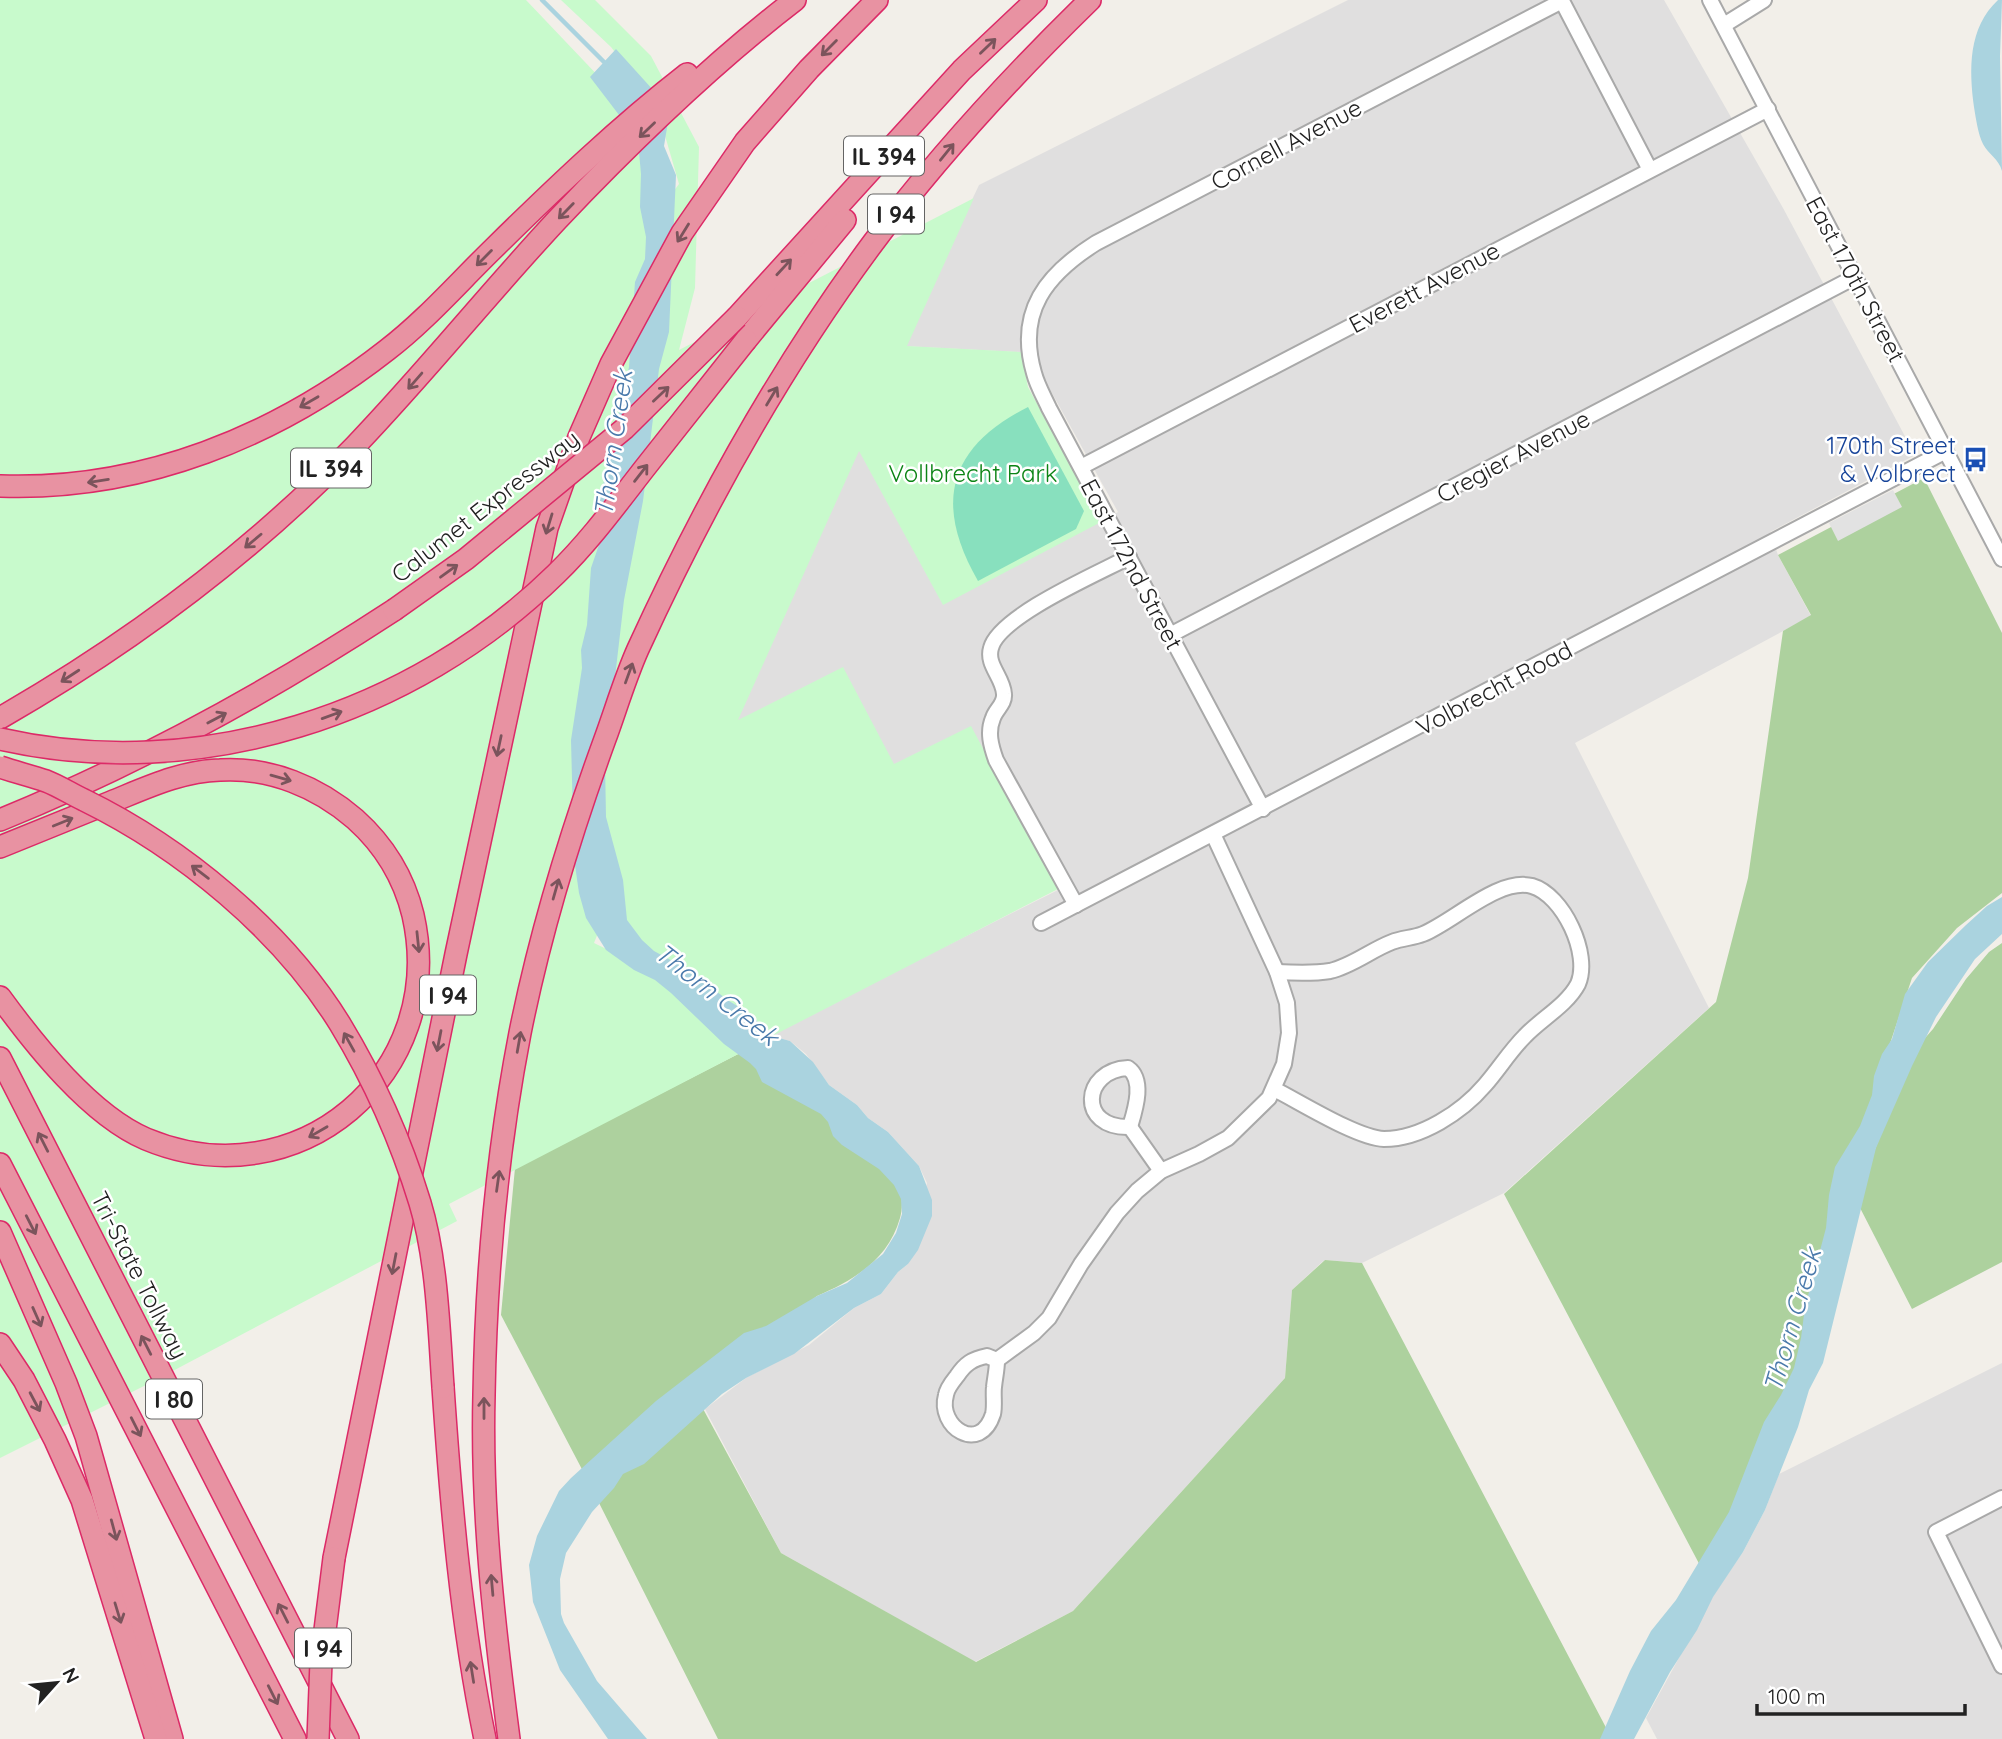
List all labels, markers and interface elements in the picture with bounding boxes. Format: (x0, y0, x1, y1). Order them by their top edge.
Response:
one-way arrow (979, 38, 996, 55)
one-way arrow (821, 40, 838, 57)
street label: Cornell Avenue (1205, 92, 1367, 196)
one-way arrow (639, 121, 656, 138)
road number: IL 394 (844, 136, 924, 176)
one-way arrow (939, 143, 955, 161)
street label: East 170th Street (1800, 191, 1912, 367)
road number: I 94 (868, 195, 924, 234)
one-way arrow (557, 202, 574, 219)
one-way arrow (675, 222, 689, 242)
street label: Everett Avenue (1343, 235, 1505, 339)
one-way arrow (476, 249, 493, 266)
one-way arrow (775, 259, 792, 276)
water label: Thorn Creek (586, 365, 640, 519)
one-way arrow (407, 372, 423, 390)
one-way arrow (652, 385, 669, 402)
one-way arrow (766, 387, 780, 407)
one-way arrow (300, 395, 320, 409)
street label: Cregier Avenue (1431, 403, 1595, 509)
street label: Calumet Expressway (385, 423, 585, 589)
place label: 170th Street & Volbrect (1827, 430, 1956, 488)
bus stop icon: 170th Street & Volbrect (1962, 445, 1990, 473)
road number: IL 394 (291, 448, 371, 488)
park label: Vollbrecht Park (888, 458, 1058, 488)
one-way arrow (634, 464, 649, 482)
street label: East 172nd Street (1074, 473, 1190, 655)
one-way arrow (87, 475, 110, 488)
one-way arrow (541, 513, 554, 535)
one-way arrow (244, 533, 262, 549)
one-way arrow (439, 563, 458, 578)
street label: Volbrecht Road (1411, 634, 1577, 742)
one-way arrow (624, 663, 636, 685)
one-way arrow (61, 670, 81, 684)
one-way arrow (321, 707, 343, 720)
one-way arrow (206, 711, 227, 724)
one-way arrow (492, 734, 506, 757)
one-way arrow (269, 772, 291, 785)
one-way arrow (52, 814, 74, 827)
one-way arrow (191, 865, 209, 880)
one-way arrow (551, 878, 564, 900)
one-way arrow (411, 930, 424, 953)
water label: Thorn Creek (649, 935, 787, 1054)
road number: I 94 (420, 976, 476, 1014)
one-way arrow (431, 1029, 445, 1052)
one-way arrow (513, 1031, 526, 1054)
one-way arrow (342, 1032, 356, 1052)
one-way arrow (309, 1125, 329, 1139)
one-way arrow (35, 1132, 49, 1153)
one-way arrow (491, 1170, 504, 1192)
street label: Tri-State Tollway (85, 1186, 195, 1364)
one-way arrow (25, 1214, 39, 1235)
water label: Thorn Creek (1756, 1242, 1829, 1396)
one-way arrow (387, 1252, 400, 1275)
one-way arrow (31, 1305, 44, 1327)
one-way arrow (139, 1335, 153, 1356)
road number: I 80 (146, 1380, 202, 1418)
one-way arrow (29, 1391, 42, 1412)
one-way arrow (477, 1396, 491, 1419)
one-way arrow (129, 1416, 143, 1437)
one-way arrow (108, 1519, 121, 1541)
one-way arrow (485, 1574, 498, 1597)
one-way arrow (112, 1602, 125, 1624)
one-way arrow (276, 1603, 290, 1624)
road number: I 94 (295, 1628, 351, 1667)
north arrow (21, 1648, 91, 1718)
one-way arrow (465, 1661, 478, 1684)
text: N (57, 1664, 85, 1687)
scale bar (1757, 1672, 1965, 1716)
text: 100 m (1768, 1683, 1826, 1709)
one-way arrow (266, 1684, 280, 1705)

